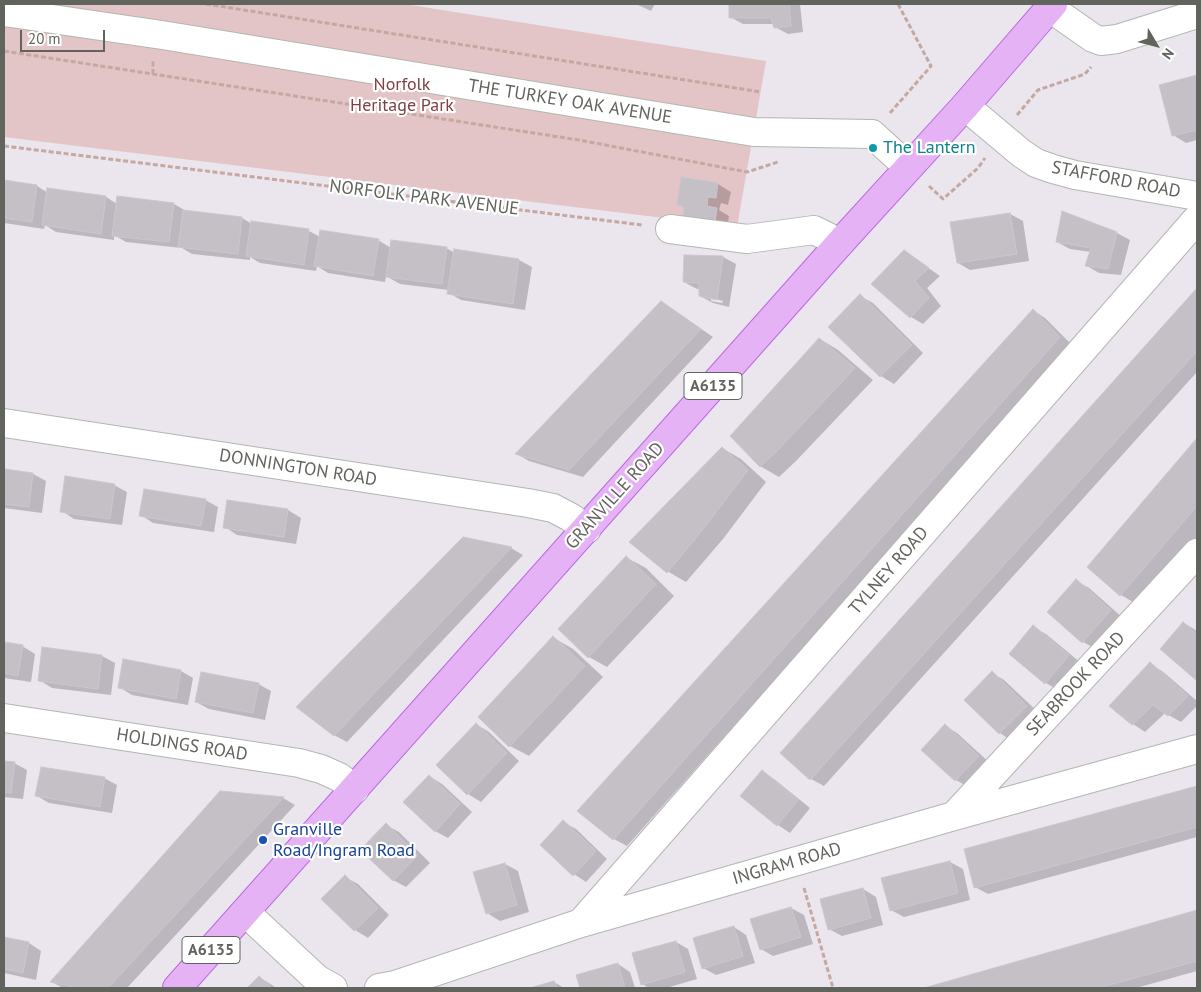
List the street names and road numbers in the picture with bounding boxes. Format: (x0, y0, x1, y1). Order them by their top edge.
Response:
street label: THE TURKEY OAK AVENUE (467, 75, 673, 129)
street label: STAFFORD ROAD (1050, 157, 1182, 203)
street label: NORFOLK PARK AVENUE (328, 176, 520, 220)
road number: A6135 (684, 372, 742, 400)
street label: GRANVILLE ROAD (561, 438, 669, 554)
street label: DONNINGTON ROAD (218, 445, 378, 491)
street label: TYLNEY ROAD (845, 522, 933, 620)
street label: SEABROOK ROAD (1022, 627, 1130, 741)
street label: HOLDINGS ROAD (115, 724, 249, 766)
street label: INGRAM ROAD (730, 838, 844, 890)
road number: A6135 (182, 936, 240, 964)

